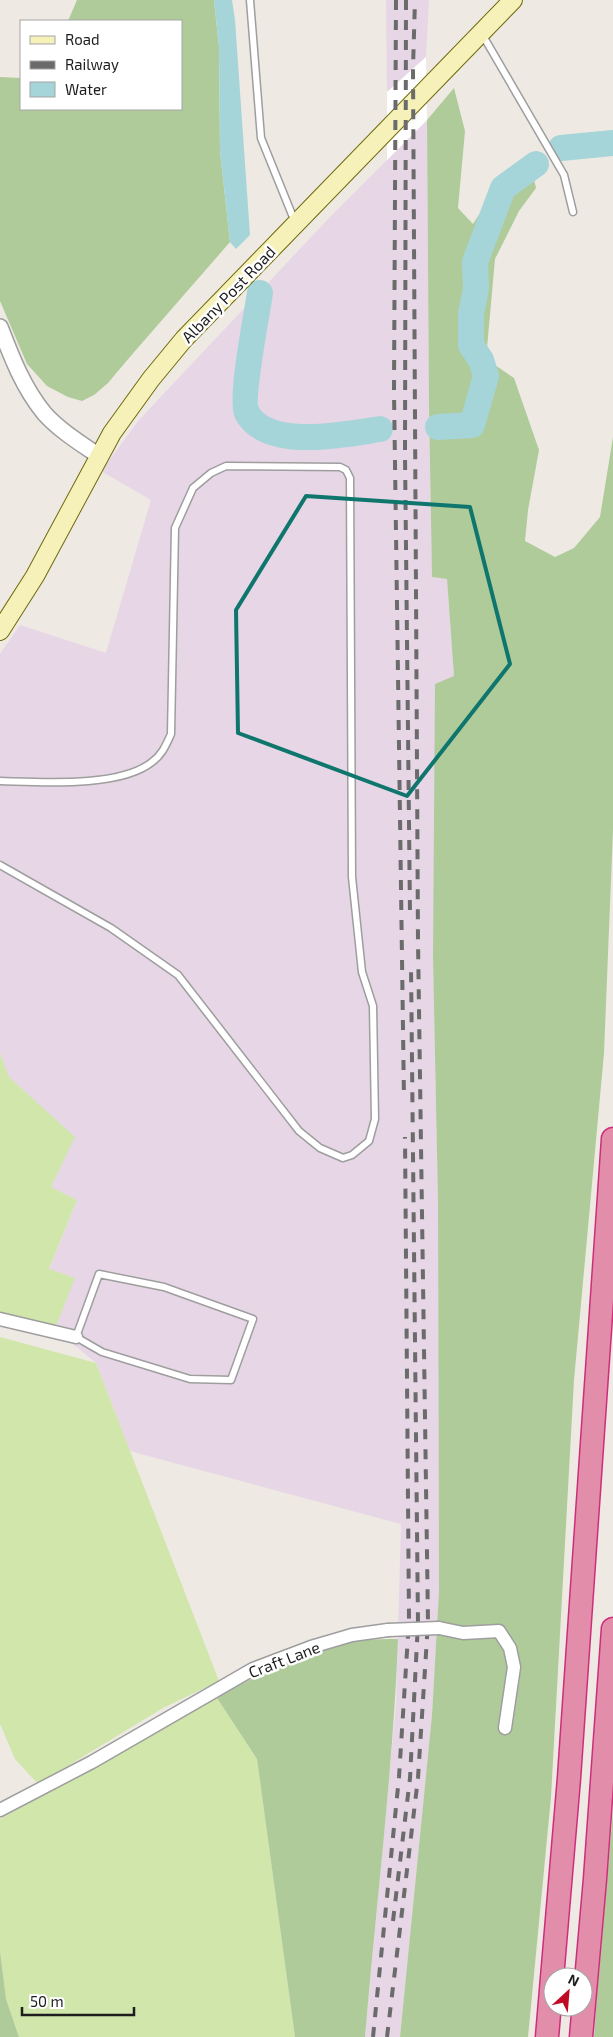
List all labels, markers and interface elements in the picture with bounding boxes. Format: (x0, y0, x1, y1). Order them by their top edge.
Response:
legend (20, 20, 182, 110)
text: Road (65, 30, 100, 48)
text: Railway (65, 55, 119, 73)
text: Water (65, 80, 107, 98)
street label: Albany Post Road (177, 242, 279, 346)
street label: Craft Lane (246, 1637, 322, 1681)
north arrow (543, 1967, 593, 2017)
text: N (566, 1970, 582, 1990)
scale bar (22, 1984, 135, 2016)
text: 50 m (30, 1992, 64, 2010)

